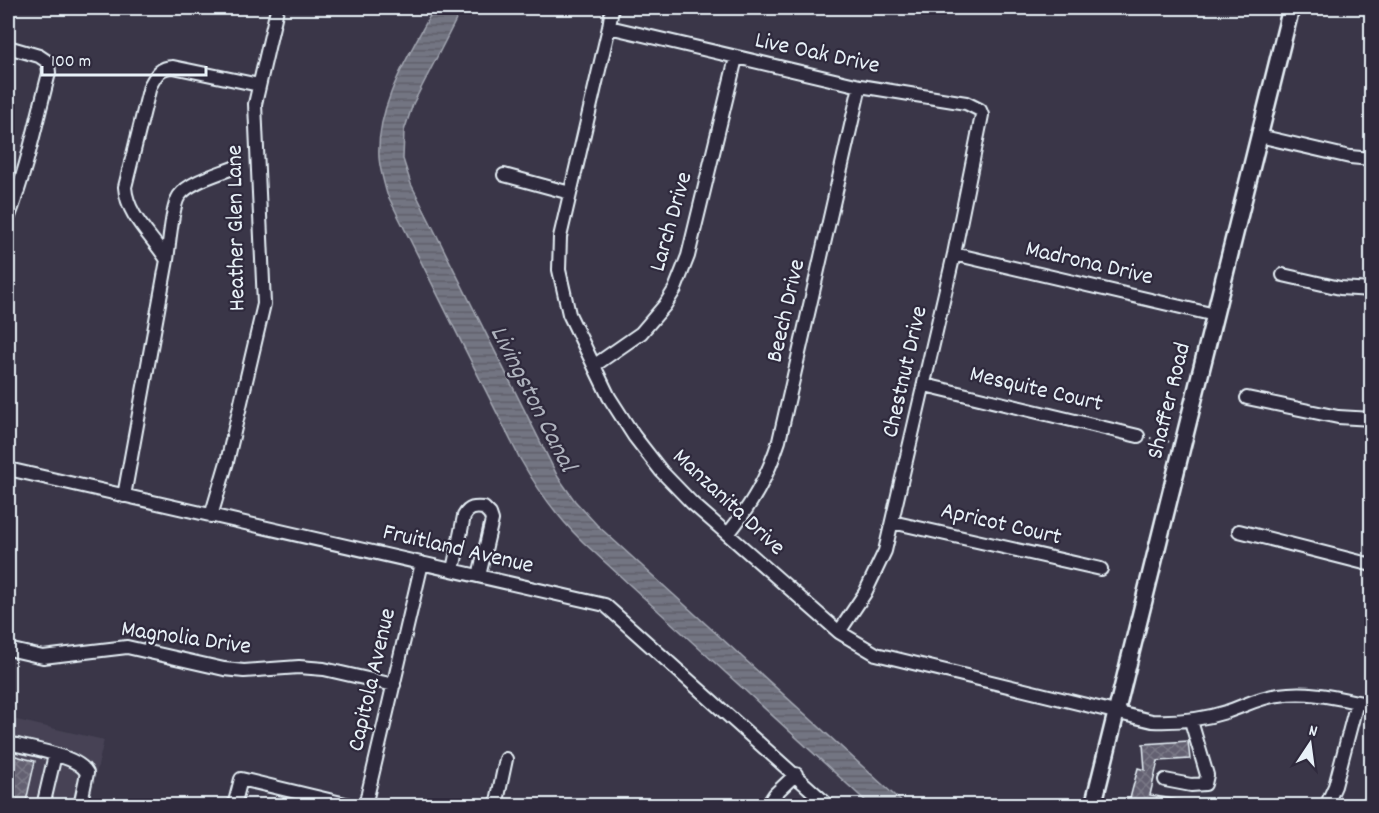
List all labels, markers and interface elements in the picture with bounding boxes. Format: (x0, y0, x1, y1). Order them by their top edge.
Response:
street label: Live Oak Drive (751, 24, 883, 84)
scale bar (42, 39, 206, 77)
text: 100 m (51, 50, 91, 75)
street label: Heather Glen Lane (219, 144, 255, 312)
street label: Larch Drive (642, 168, 702, 276)
street label: Madrona Drive (1022, 233, 1156, 295)
street label: Beech Drive (759, 256, 815, 366)
street label: Chestnut Drive (874, 303, 938, 441)
water label: Livingston Canal (479, 319, 586, 480)
street label: Shaffer Road (1139, 339, 1201, 463)
street label: Mesquite Court (966, 358, 1106, 422)
street label: Manzanita Drive (664, 441, 792, 565)
street label: Apricot Court (937, 495, 1065, 555)
street label: Fruitland Avenue (379, 516, 537, 584)
street label: Capitola Avenue (340, 605, 406, 755)
street label: Magnolia Drive (119, 613, 253, 665)
north arrow (1280, 714, 1340, 774)
text: N (1306, 720, 1319, 744)

